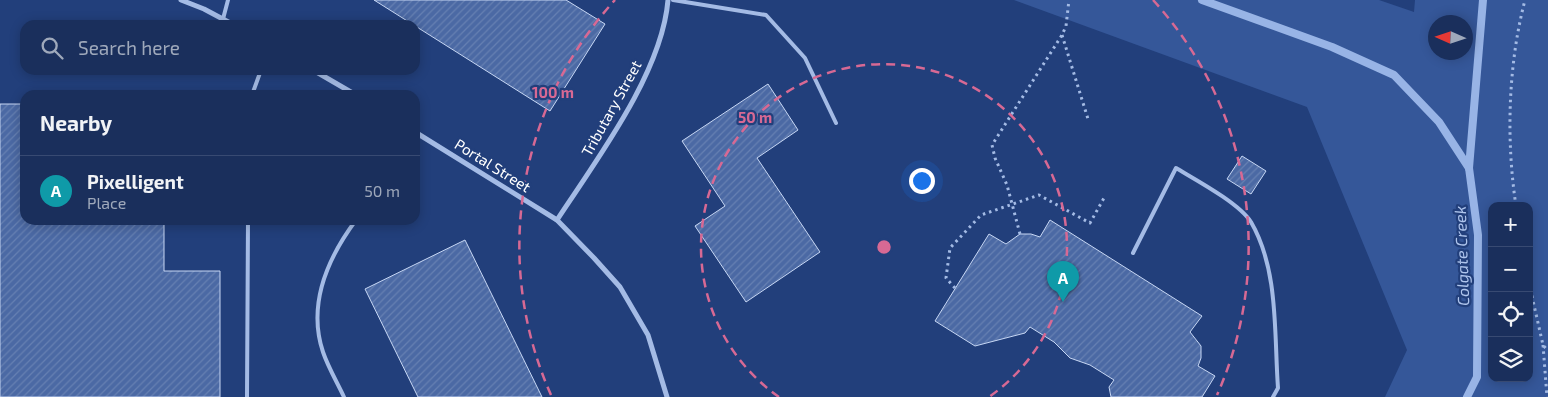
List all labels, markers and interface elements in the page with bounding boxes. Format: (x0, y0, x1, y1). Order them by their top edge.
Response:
north arrow (1428, 15, 1473, 60)
search box (20, 20, 420, 75)
icon: search (38, 34, 66, 62)
text: Search here (78, 36, 180, 59)
street label: Tributary Street (577, 57, 645, 159)
text: 100 m (532, 83, 574, 101)
text: 50 m (738, 108, 772, 126)
text: Nearby (40, 110, 112, 135)
street label: Portal Street (452, 134, 535, 196)
your location (909, 168, 935, 194)
text: Pixelligent (87, 170, 184, 193)
text: A (51, 181, 61, 200)
text: 50 m (364, 181, 400, 200)
text: Place (87, 193, 126, 212)
map controls (1488, 202, 1533, 382)
button: + (1488, 202, 1533, 247)
water label: Colgate Creek (1450, 206, 1472, 306)
centre of rings (875, 238, 893, 256)
button: − (1488, 247, 1533, 292)
pin: A (1047, 261, 1079, 302)
button: locate (1488, 292, 1533, 337)
button: layers (1488, 337, 1533, 382)

